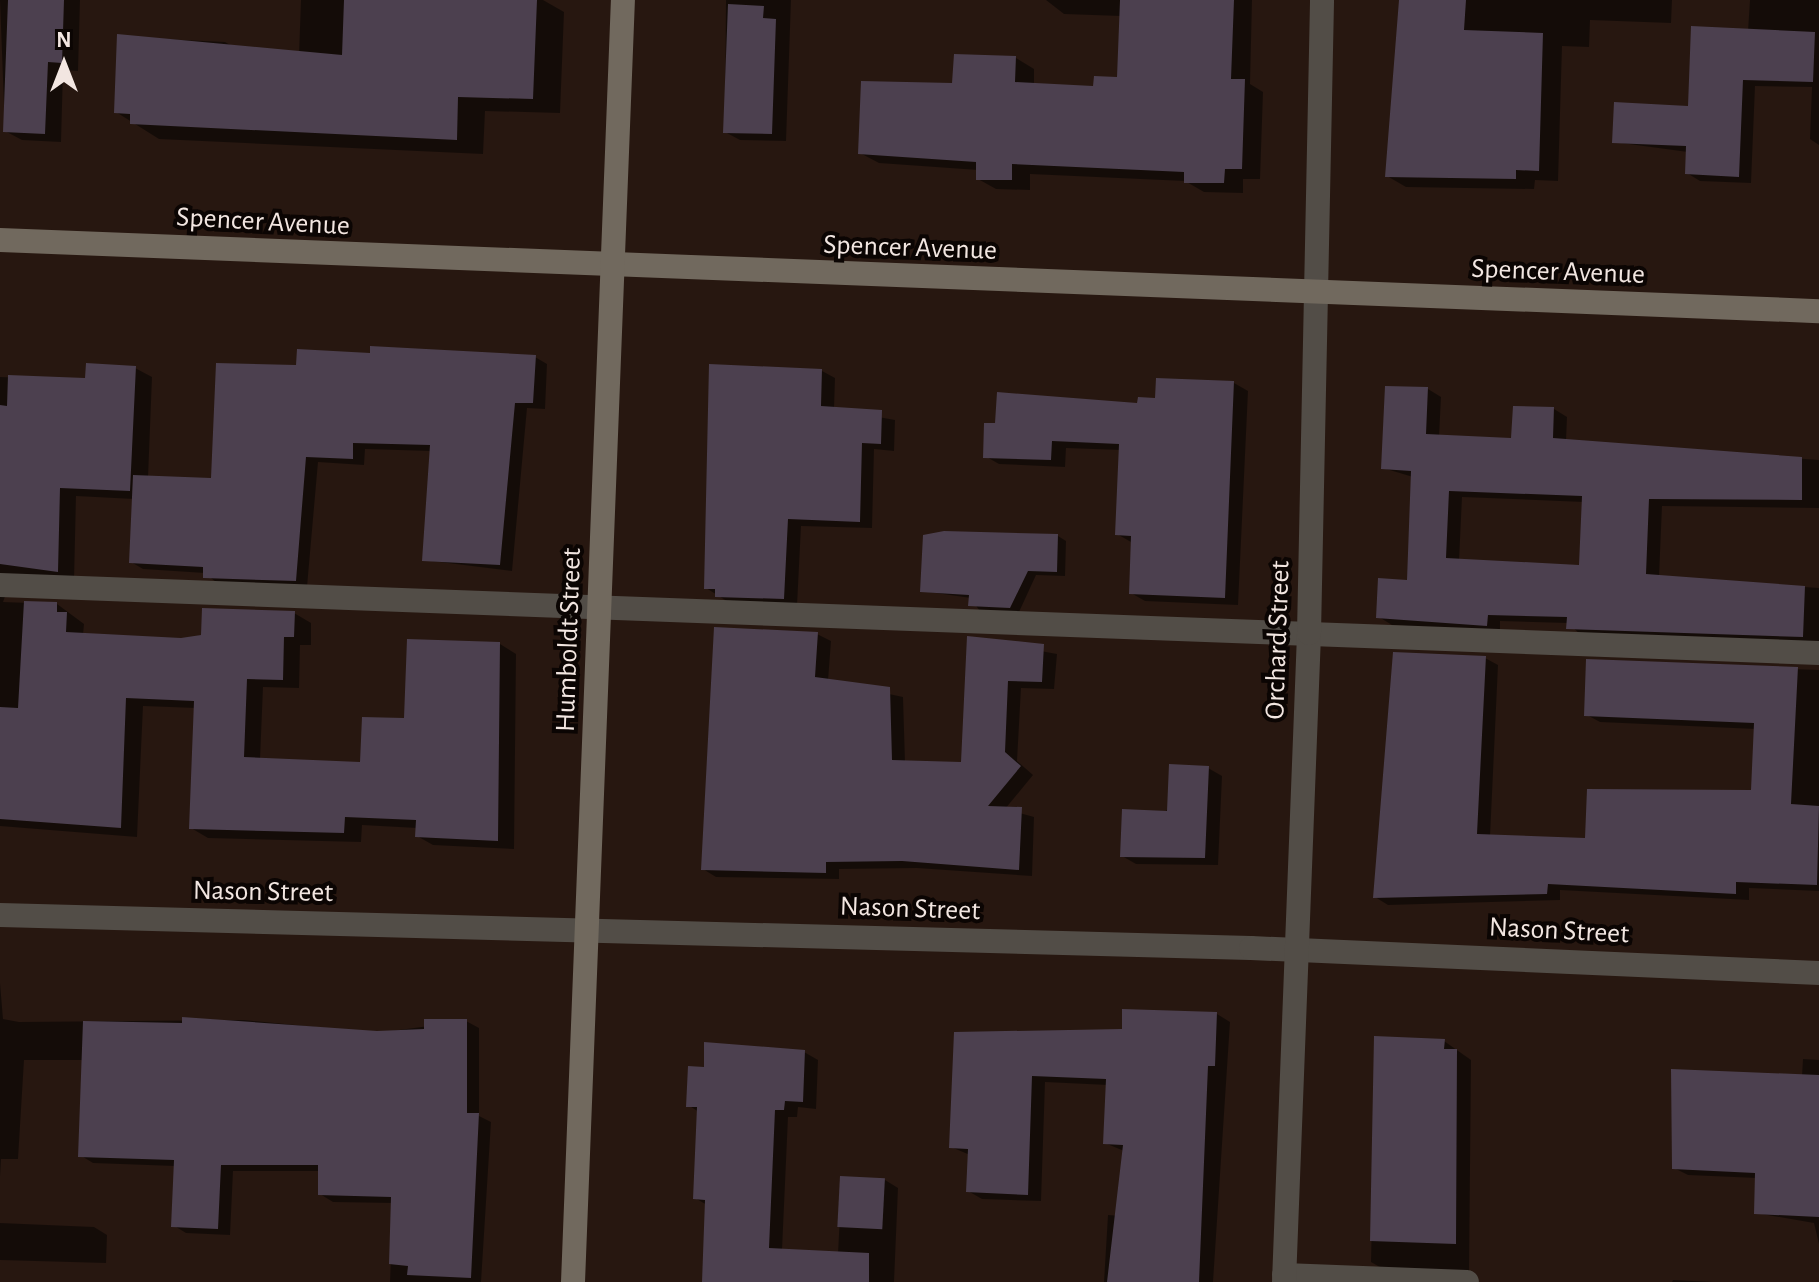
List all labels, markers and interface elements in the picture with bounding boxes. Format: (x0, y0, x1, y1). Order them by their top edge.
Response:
north arrow (24, 24, 104, 104)
text: N (56, 29, 72, 51)
street label: Spencer Avenue (175, 201, 351, 243)
street label: Spencer Avenue (823, 228, 997, 268)
street label: Spencer Avenue (1471, 252, 1645, 292)
street label: Humboldt Street (549, 547, 589, 733)
street label: Orchard Street (1258, 560, 1298, 720)
street label: Nason Street (193, 874, 333, 910)
street label: Nason Street (839, 890, 981, 928)
street label: Nason Street (1488, 911, 1630, 951)

